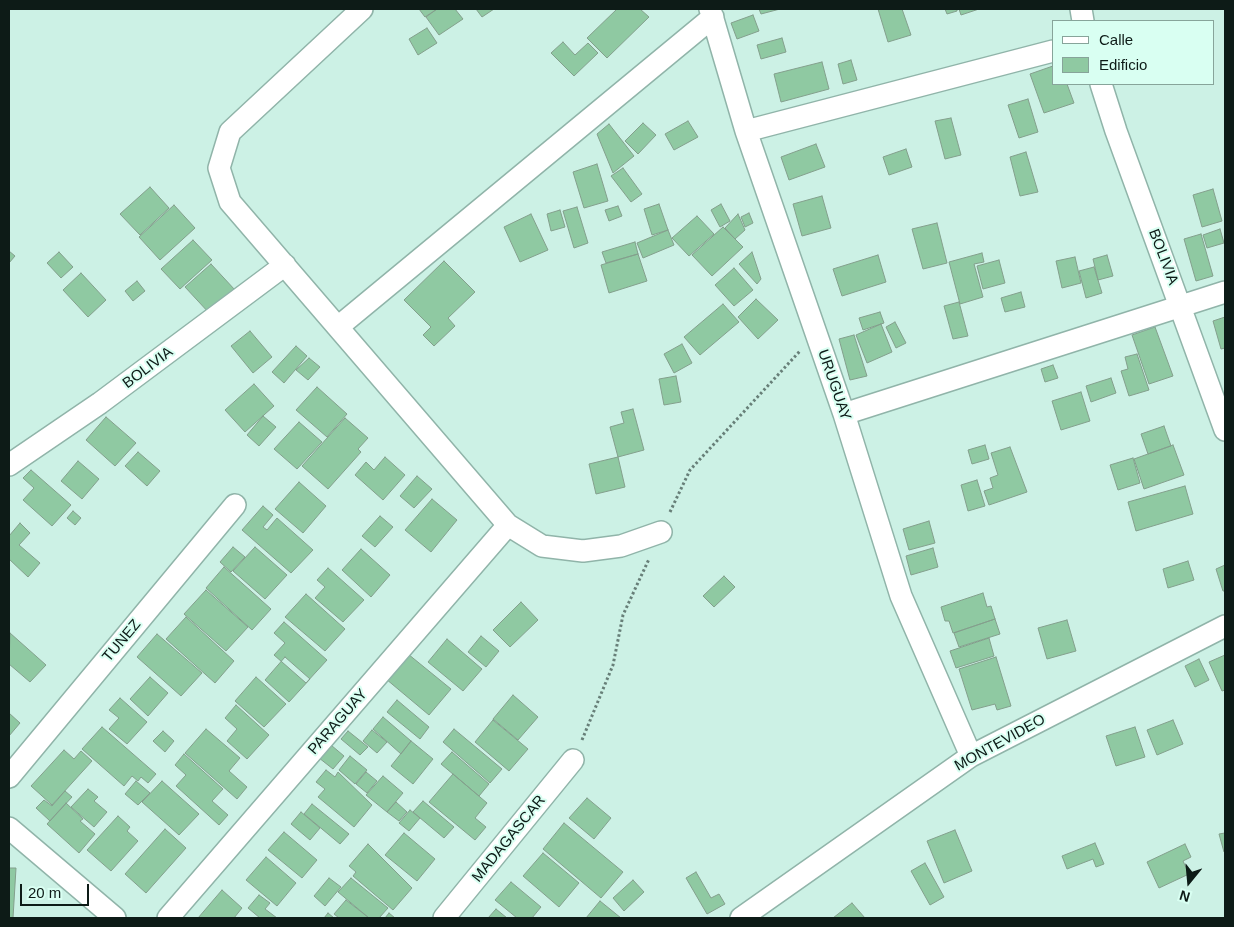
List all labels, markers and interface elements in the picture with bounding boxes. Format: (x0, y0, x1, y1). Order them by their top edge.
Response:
legend (1052, 20, 1214, 85)
text: Calle (1099, 31, 1133, 48)
text: Edificio (1099, 56, 1147, 73)
street label: BOLIVIA (1144, 227, 1182, 287)
street label: BOLIVIA (119, 343, 177, 393)
street label: URUGUAY (813, 347, 855, 423)
street label: TUNEZ (99, 616, 145, 666)
street label: PARAGUAY (305, 685, 371, 759)
street label: MONTEVIDEO (952, 711, 1048, 775)
street label: MADAGASCAR (468, 792, 550, 886)
north arrow (1164, 857, 1214, 907)
scale bar (22, 874, 91, 906)
text: 20 m (28, 884, 61, 901)
text: N (1177, 887, 1192, 905)

